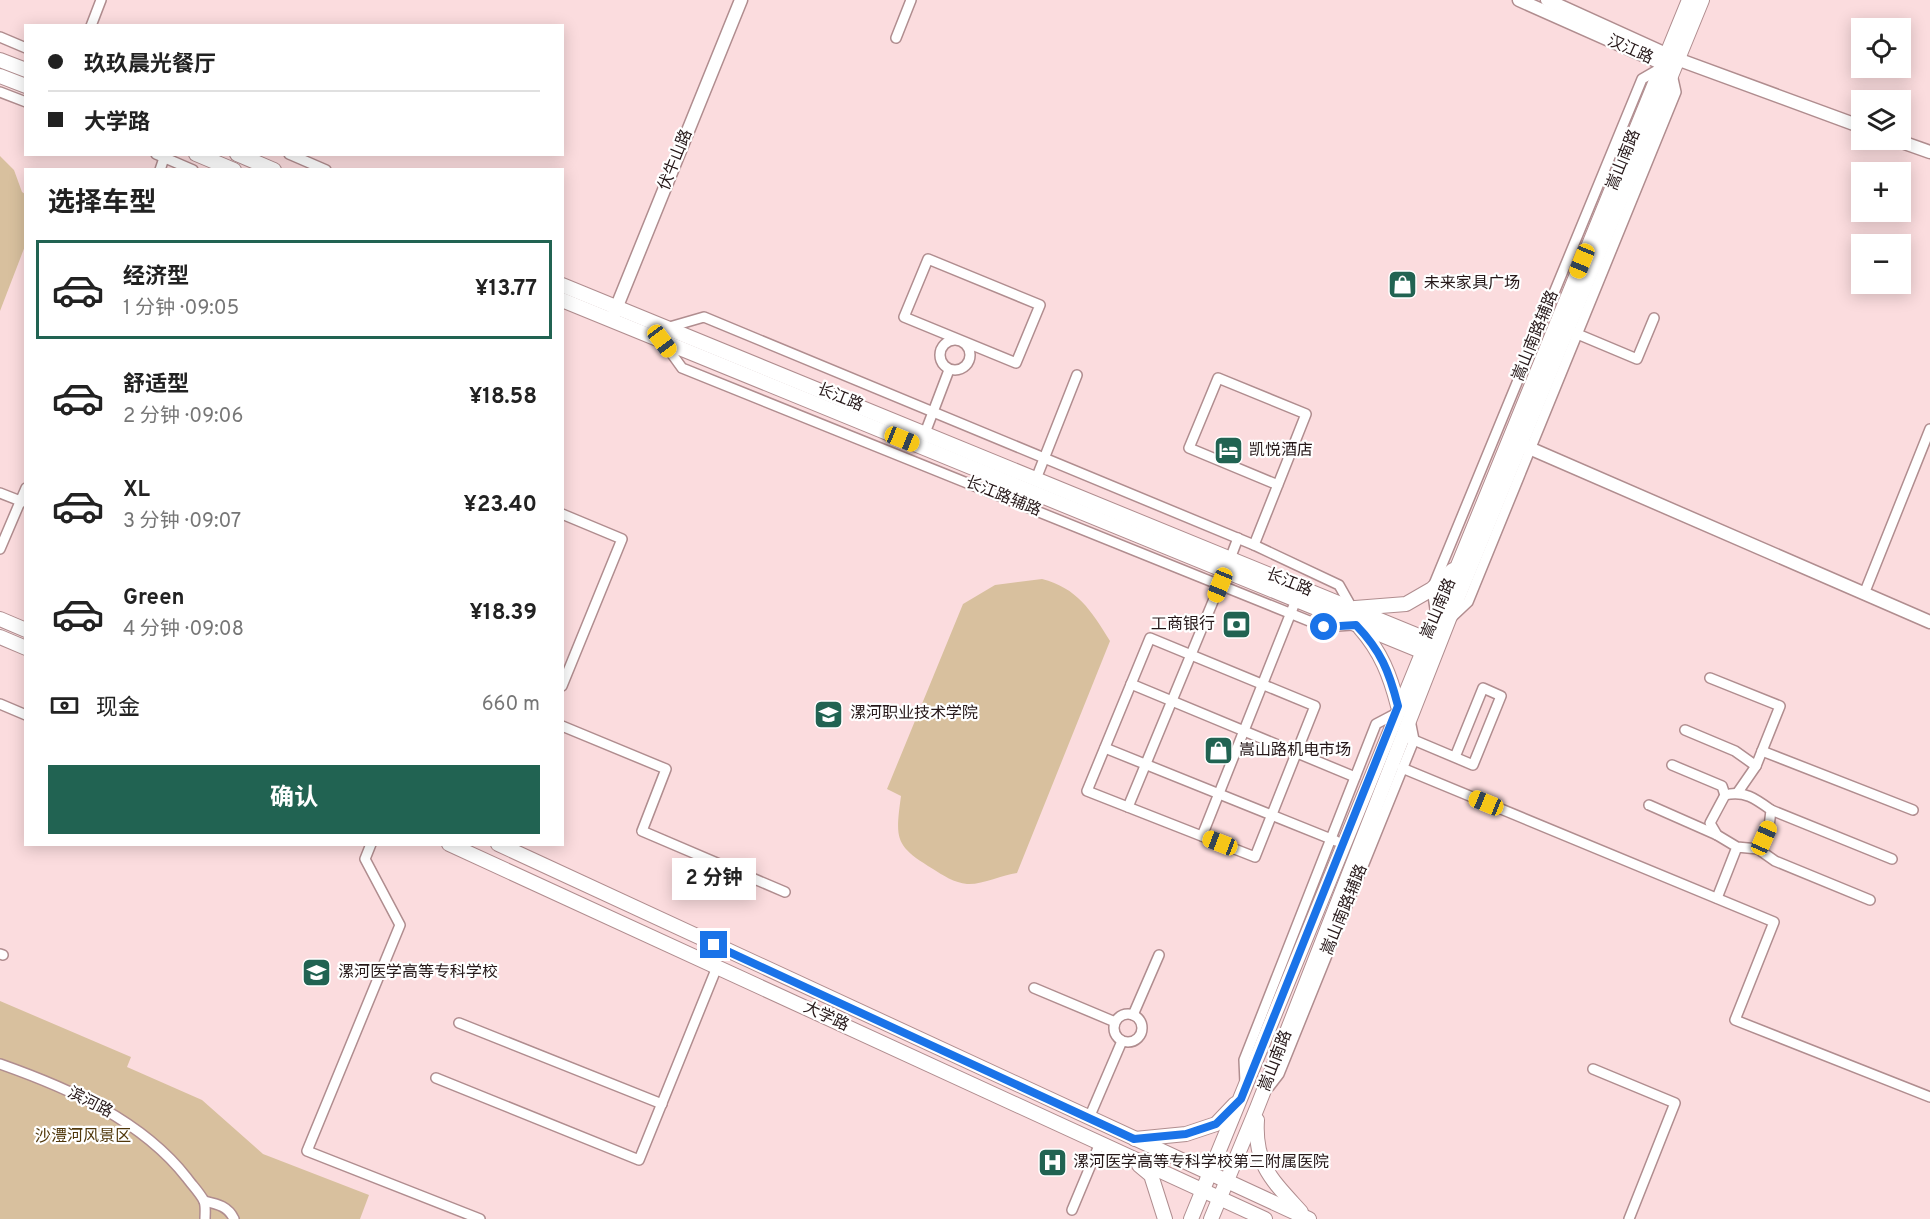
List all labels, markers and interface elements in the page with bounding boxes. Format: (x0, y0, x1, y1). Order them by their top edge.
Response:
map controls (1851, 18, 1911, 294)
button: locate (1851, 18, 1911, 78)
street label: 汉江路 (1604, 31, 1656, 69)
text: 玖玖晨光餐厅 (84, 52, 216, 79)
button: layers (1851, 90, 1911, 150)
text: 大学路 (84, 110, 150, 137)
street label: 伏牛山路 (655, 127, 697, 193)
street label: 嵩山南路 (1603, 127, 1645, 193)
button: + (1851, 162, 1911, 222)
text: 选择车型 (48, 187, 156, 221)
button: − (1851, 234, 1911, 294)
car (1567, 241, 1597, 281)
icon: car (51, 263, 105, 317)
text: 经济型 (123, 264, 189, 291)
shop icon: 未来家具广场 (1387, 268, 1419, 300)
place label: 未来家具广场 (1424, 274, 1520, 294)
text: ¥13.77 (475, 276, 537, 303)
street label: 嵩山南路辅路 (1509, 288, 1563, 384)
text: 1 分钟 · 09:05 (123, 296, 239, 322)
car (644, 321, 680, 361)
icon: car (51, 371, 105, 425)
text: 舒适型 (123, 372, 189, 399)
street label: 长江路 (814, 380, 866, 416)
text: ¥18.58 (469, 384, 537, 411)
text: 2 分钟 · 09:06 (123, 404, 243, 430)
car (882, 424, 922, 454)
hotel icon: 凯悦酒店 (1212, 435, 1244, 467)
place label: 凯悦酒店 (1249, 441, 1313, 461)
street label: 长江路辅路 (962, 473, 1044, 521)
text: XL (123, 477, 150, 504)
icon: car (51, 479, 105, 533)
text: ¥23.40 (464, 492, 537, 519)
text: 3 分钟 · 09:07 (123, 509, 241, 535)
car (1205, 565, 1235, 605)
street label: 长江路 (1263, 565, 1315, 601)
street label: 嵩山南路 (1417, 576, 1461, 642)
text: Green (123, 585, 185, 612)
icon: car (51, 587, 105, 641)
text: ¥18.39 (469, 600, 537, 627)
bank icon: 工商银行 (1220, 609, 1252, 641)
route start (1310, 613, 1337, 640)
place label: 工商银行 (1151, 615, 1215, 635)
text: 4 分钟 · 09:08 (123, 617, 244, 643)
icon: cash (48, 689, 81, 722)
text: 660 m (482, 692, 540, 718)
text: 现金 (96, 695, 140, 722)
school or university icon: 漯河职业技术学院 (813, 698, 845, 730)
place label: 漯河职业技术学院 (850, 704, 978, 724)
shop icon: 嵩山路机电市场 (1202, 735, 1234, 767)
place label: 嵩山路机电市场 (1239, 741, 1351, 761)
button: 确认 (48, 765, 540, 834)
car (1466, 788, 1506, 818)
car (1748, 818, 1780, 858)
car (1200, 828, 1240, 858)
callout: 2 分钟 (672, 858, 756, 900)
street label: 嵩山南路辅路 (1318, 862, 1372, 958)
text: 2 分钟 (685, 866, 743, 892)
route end (700, 931, 727, 958)
school or university icon: 漯河医学高等专科学校 (301, 957, 333, 989)
place label: 漯河医学高等专科学校 (338, 963, 498, 983)
street label: 大学路 (800, 998, 852, 1036)
street label: 嵩山南路 (1255, 1028, 1297, 1094)
street label: 滨河路 (64, 1083, 116, 1123)
park label: 沙澧河风景区 (35, 1127, 131, 1147)
hospital icon: 漯河医学高等专科学校第三附属医院 (1036, 1147, 1068, 1179)
place label: 漯河医学高等专科学校第三附属医院 (1073, 1153, 1329, 1173)

